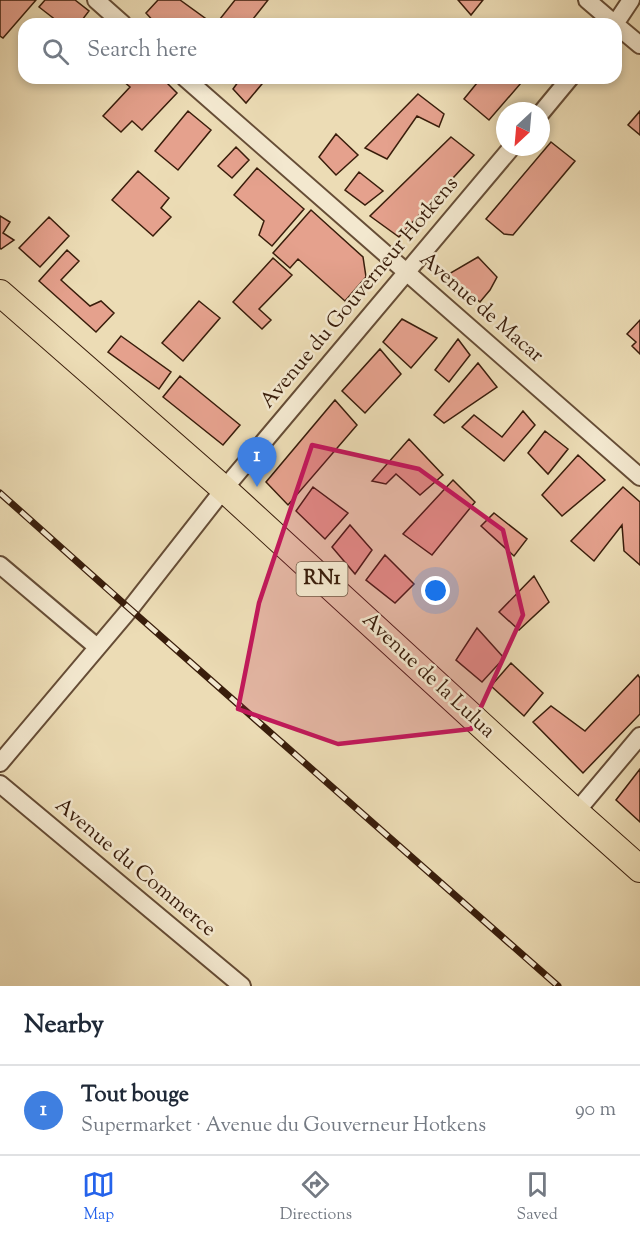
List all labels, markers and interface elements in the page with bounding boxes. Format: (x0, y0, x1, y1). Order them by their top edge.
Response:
search box (18, 18, 622, 84)
icon: search (39, 35, 72, 68)
text: Search here (87, 35, 197, 67)
north arrow (496, 102, 550, 156)
street label: Avenue du Gouverneur Hotkens (254, 170, 466, 416)
street label: Avenue de Macar (412, 246, 550, 371)
pin: 1 (238, 438, 276, 487)
road number: RN1 (296, 562, 348, 596)
your location (421, 576, 450, 605)
street label: Avenue de la Lulua (355, 606, 502, 746)
street label: Avenue du Commerce (48, 792, 222, 944)
text: Nearby (24, 1007, 104, 1044)
text: Tout bouge (81, 1080, 189, 1112)
text: 1 (40, 1096, 47, 1125)
text: 90 m (575, 1096, 616, 1125)
text: Supermarket · Avenue du Gouverneur Hotkens (81, 1112, 486, 1141)
tab: Map (82, 1168, 115, 1227)
tab: Directions (280, 1168, 352, 1227)
tab: Saved (517, 1168, 558, 1227)

